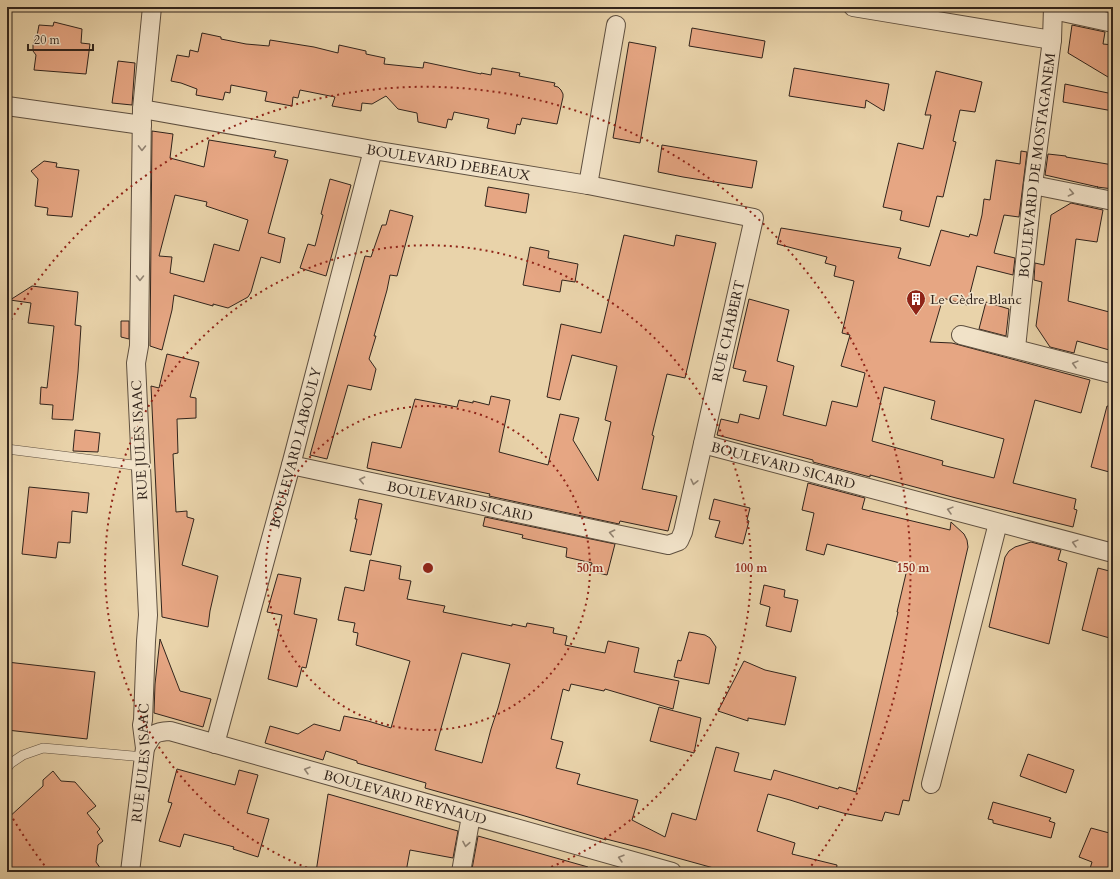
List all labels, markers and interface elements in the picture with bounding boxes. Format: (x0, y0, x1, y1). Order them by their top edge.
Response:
scale bar (28, 26, 93, 52)
text: 20 m (34, 32, 61, 48)
street label: BOULEVARD DE MOSTAGANEM (1014, 52, 1060, 279)
street label: BOULEVARD DEBEAUX (365, 140, 532, 185)
one-way arrow (138, 145, 146, 151)
one-way arrow (1068, 188, 1074, 196)
one-way arrow (136, 275, 144, 281)
street label: RUE CHABERT (708, 278, 749, 384)
building icon: Le Cèdre Blanc (905, 288, 927, 316)
place label: Le Cèdre Blanc (930, 290, 1022, 309)
one-way arrow (1072, 360, 1079, 369)
street label: BOULEVARD LABOULY (265, 365, 326, 530)
street label: RUE JULES ISAAC (127, 379, 152, 500)
street label: BOULEVARD SICARD (709, 438, 857, 494)
one-way arrow (359, 476, 365, 484)
street label: BOULEVARD SICARD (385, 477, 535, 526)
one-way arrow (691, 478, 699, 485)
one-way arrow (947, 506, 954, 515)
one-way arrow (609, 530, 616, 538)
one-way arrow (1072, 540, 1079, 548)
text: 50 m (577, 560, 604, 576)
text: 100 m (735, 560, 768, 576)
text: 150 m (897, 560, 930, 576)
centre of rings (421, 561, 435, 575)
street label: RUE JULES ISAAC (127, 703, 155, 824)
one-way arrow (304, 766, 311, 775)
street label: BOULEVARD REYNAUD (321, 766, 489, 829)
one-way arrow (462, 841, 470, 847)
one-way arrow (618, 854, 625, 863)

